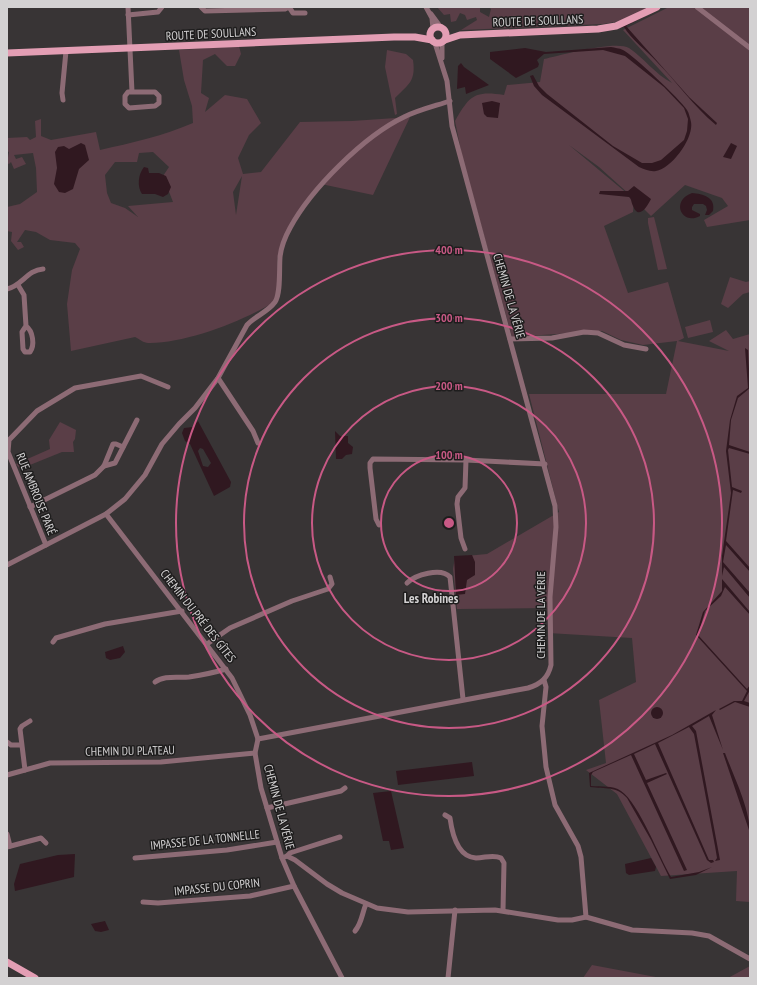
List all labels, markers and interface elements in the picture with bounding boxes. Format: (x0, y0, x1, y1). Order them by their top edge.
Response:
street label: ROUTE DE SOULLANS (492, 11, 584, 30)
street label: ROUTE DE SOULLANS (165, 24, 257, 43)
text: 400 m (435, 242, 463, 257)
street label: CHEMIN DE LA VÉRIE (490, 252, 529, 340)
text: 300 m (435, 310, 463, 325)
text: 200 m (435, 378, 463, 393)
text: 100 m (435, 447, 463, 462)
street label: RUE AMBROISE PARÉ (13, 451, 60, 537)
centre of rings (442, 516, 456, 530)
street label: CHEMIN DU PRÉ DES GÎTES (157, 566, 239, 665)
street label: CHEMIN DE LA VÉRIE (533, 571, 548, 659)
district label: Les Robines (404, 590, 459, 607)
street label: CHEMIN DU PLATEAU (85, 742, 175, 759)
street label: CHEMIN DE LA VÉRIE (261, 763, 298, 851)
street label: IMPASSE DE LA TONNELLE (149, 826, 260, 853)
street label: IMPASSE DU COPRIN (173, 875, 261, 898)

